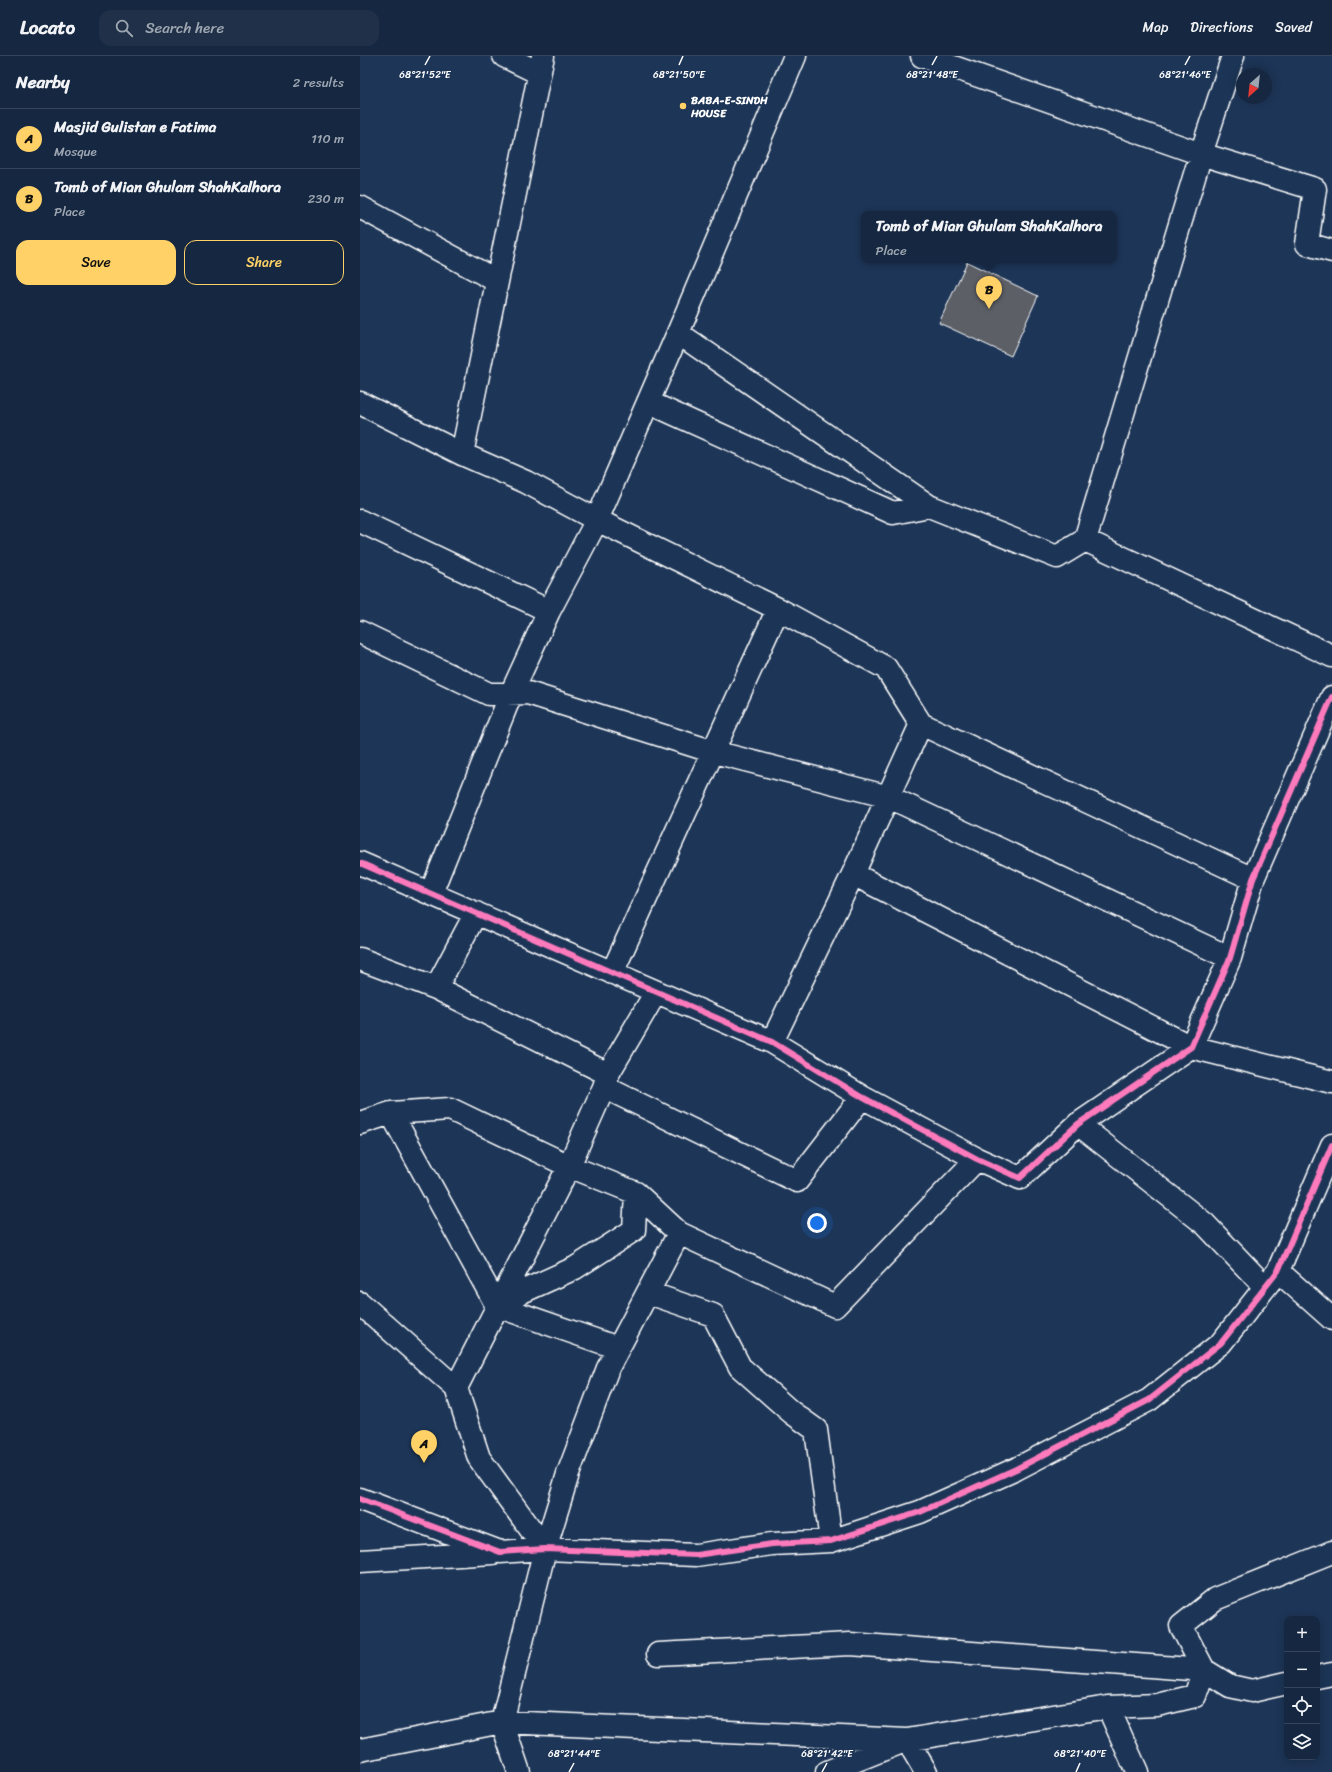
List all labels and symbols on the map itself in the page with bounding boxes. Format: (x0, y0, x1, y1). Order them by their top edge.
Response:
text: 68°21'52"E (399, 66, 452, 84)
text: 68°21'50"E (653, 66, 706, 84)
text: 68°21'48"E (906, 66, 959, 84)
text: 68°21'46"E (1159, 66, 1212, 84)
north arrow (1236, 68, 1272, 104)
place label: BABA-E-SINDH HOUSE (690, 91, 768, 123)
marker: BABA-E-SINDH HOUSE (678, 101, 688, 111)
pin: B (976, 276, 1002, 309)
your location (807, 1213, 827, 1233)
pin: A (411, 1430, 437, 1463)
text: 68°21'44"E (548, 1745, 601, 1763)
text: 68°21'42"E (801, 1745, 854, 1763)
text: 68°21'40"E (1054, 1745, 1107, 1763)

